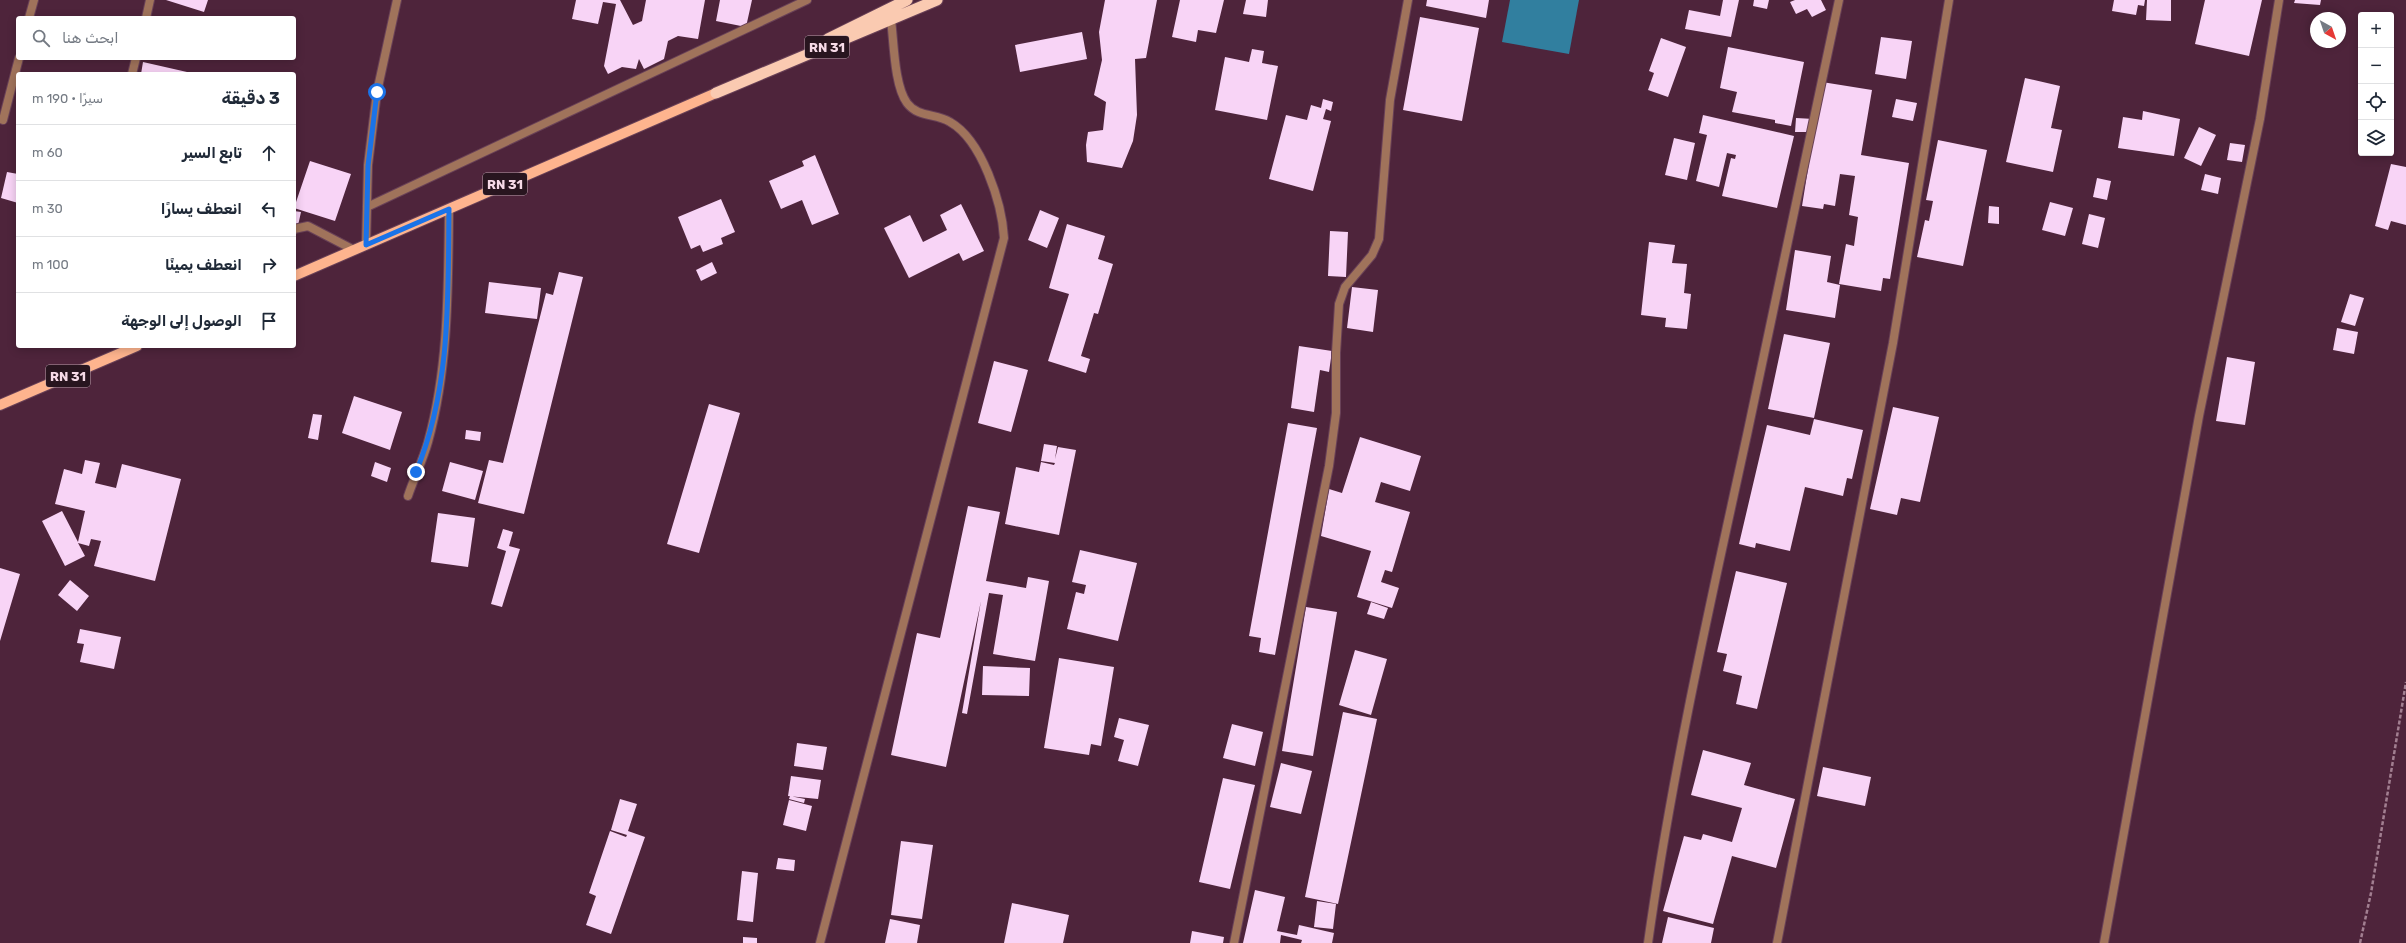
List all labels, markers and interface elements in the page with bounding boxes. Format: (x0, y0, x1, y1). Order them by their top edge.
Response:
north arrow (2310, 12, 2346, 48)
map controls (2358, 12, 2394, 156)
button: + (2358, 12, 2394, 48)
search box (16, 16, 296, 60)
icon: search (30, 27, 52, 49)
text: ابحث هنا (62, 29, 119, 47)
road number: RN 31 (805, 36, 849, 58)
button: − (2358, 48, 2394, 84)
route start (368, 83, 386, 101)
button: locate (2358, 84, 2394, 120)
text: 3 دقيقة (221, 88, 280, 108)
text: سيرًا · 190 m (32, 91, 103, 106)
button: layers (2358, 120, 2394, 156)
icon: ahead (258, 142, 280, 164)
text: تابع السير (182, 144, 242, 162)
text: 60 m (32, 145, 63, 160)
road number: RN 31 (483, 173, 527, 195)
icon: left (258, 198, 280, 220)
text: انعطف يسارًا (161, 200, 242, 218)
text: 30 m (32, 201, 63, 216)
icon: right (258, 254, 280, 276)
text: انعطف يمينًا (165, 256, 242, 274)
text: 100 m (32, 257, 69, 272)
icon: arrive (258, 310, 280, 332)
text: الوصول إلى الوجهة (121, 312, 242, 330)
road number: RN 31 (46, 365, 90, 387)
route end (407, 463, 425, 481)

